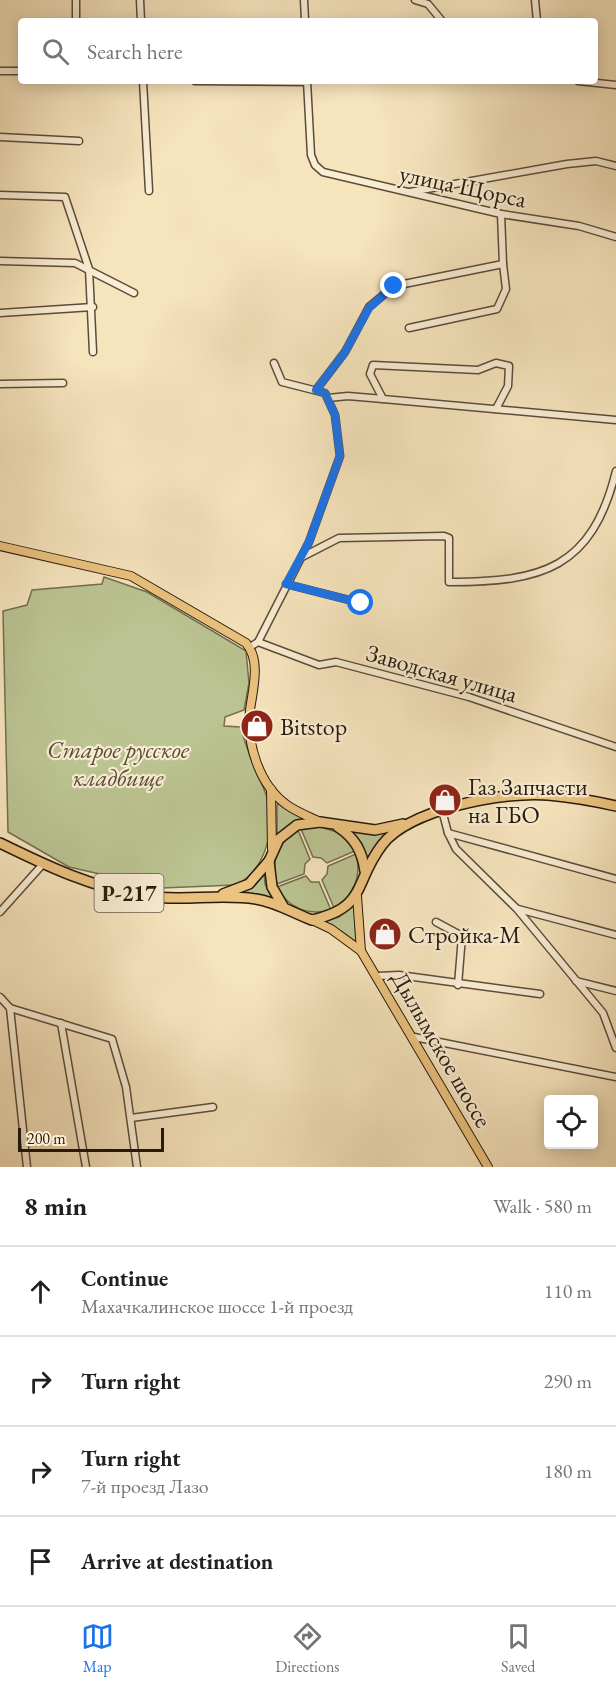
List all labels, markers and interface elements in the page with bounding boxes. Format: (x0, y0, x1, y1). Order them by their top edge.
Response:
search box (18, 18, 598, 84)
icon: search (39, 35, 72, 68)
text: Search here (87, 37, 182, 66)
street label: улица Щорса (397, 157, 530, 215)
route end (380, 272, 406, 298)
route start (347, 589, 373, 615)
street label: Заводская улица (363, 637, 522, 709)
shop icon: Bitstop (239, 708, 275, 744)
place label: Bitstop (280, 711, 347, 742)
park label: Старое русское кладбище (47, 734, 190, 793)
place label: Газ Запчасти на ГБО (468, 771, 588, 830)
shop icon: Газ Запчасти на ГБО (427, 782, 463, 818)
road number: Р-217 (94, 874, 164, 912)
shop icon: Стройка-М (367, 916, 403, 952)
place label: Стройка-М (408, 919, 521, 950)
street label: Дылымское шоссе (385, 965, 499, 1133)
map controls (544, 1095, 598, 1149)
button: locate (544, 1095, 598, 1149)
scale bar (18, 1125, 164, 1152)
text: 200 m (27, 1128, 66, 1149)
text: 8 min (24, 1189, 87, 1223)
text: Walk · 580 m (493, 1193, 592, 1219)
text: Continue (81, 1264, 168, 1293)
icon: ahead (24, 1275, 57, 1308)
text: 110 m (544, 1278, 592, 1304)
text: Махачкалинское шоссе 1-й проезд (81, 1293, 353, 1319)
icon: right (24, 1365, 57, 1398)
text: Turn right (81, 1367, 180, 1396)
text: 290 m (544, 1368, 592, 1394)
text: Turn right (81, 1444, 180, 1473)
icon: right (24, 1455, 57, 1488)
text: 180 m (544, 1458, 592, 1484)
text: 7-й проезд Лазо (81, 1473, 209, 1499)
icon: arrive (24, 1545, 57, 1578)
text: Arrive at destination (81, 1547, 273, 1576)
tab: Map (81, 1620, 114, 1677)
tab: Directions (275, 1620, 340, 1677)
tab: Saved (501, 1620, 535, 1677)

